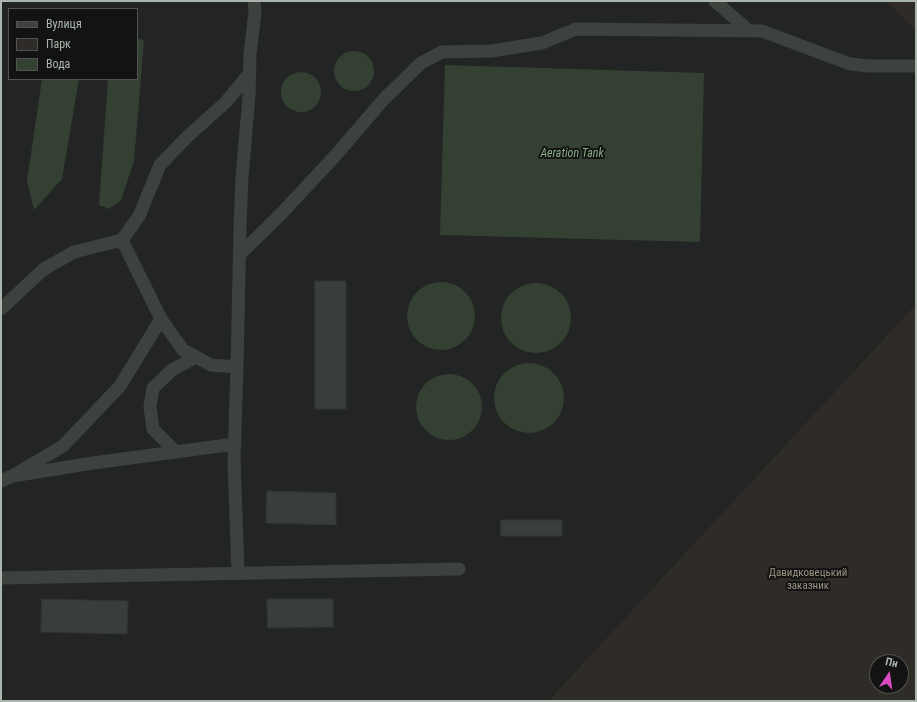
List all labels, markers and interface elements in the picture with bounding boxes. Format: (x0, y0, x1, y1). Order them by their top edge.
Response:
legend (8, 8, 138, 80)
text: Вулиця (46, 17, 82, 31)
text: Парк (46, 37, 71, 51)
text: Вода (46, 57, 70, 71)
water label: Aeration Tank (540, 147, 604, 161)
park label: Давидковецький заказник (769, 566, 847, 592)
north arrow (869, 654, 909, 694)
text: Пн (884, 655, 899, 671)

